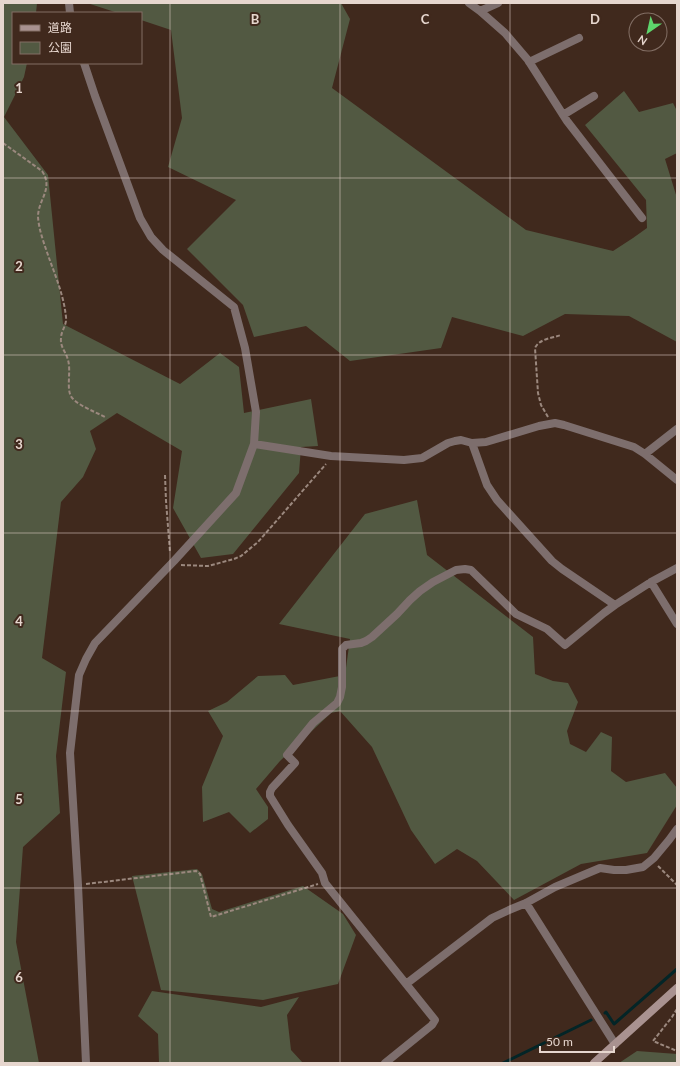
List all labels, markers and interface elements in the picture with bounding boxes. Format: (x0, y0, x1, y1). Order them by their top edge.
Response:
text: B (251, 11, 260, 27)
text: C (421, 11, 430, 27)
text: D (590, 11, 600, 27)
legend (12, 12, 142, 64)
north arrow (628, 12, 668, 52)
text: 道路 (48, 20, 72, 35)
text: N (635, 33, 649, 48)
text: 公園 (48, 40, 72, 55)
text: 1 (15, 80, 23, 96)
text: 2 (15, 258, 23, 274)
text: 3 (15, 436, 23, 452)
text: 4 (15, 613, 23, 629)
text: 5 (15, 791, 23, 807)
text: 6 (15, 969, 23, 985)
scale bar (540, 1028, 614, 1054)
text: 50 m (546, 1034, 573, 1049)

